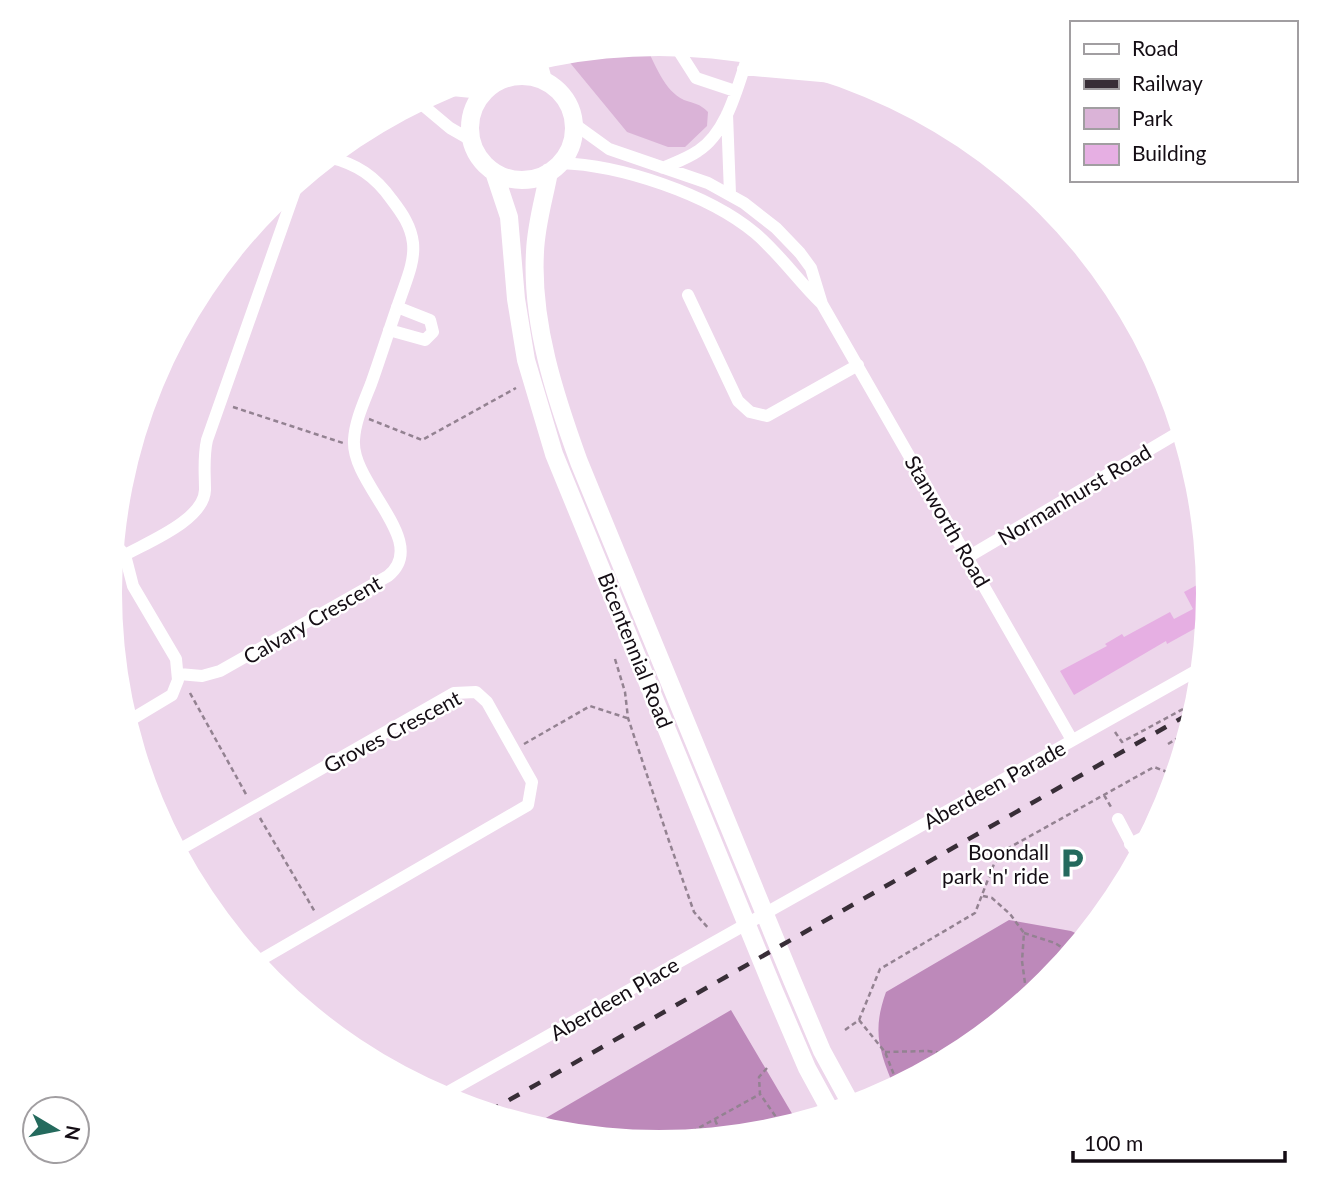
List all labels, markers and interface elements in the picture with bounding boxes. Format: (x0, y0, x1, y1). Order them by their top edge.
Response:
legend (1070, 21, 1297, 182)
text: Road (1132, 35, 1179, 60)
text: Railway (1132, 70, 1203, 95)
text: Park (1132, 105, 1173, 130)
text: Building (1132, 140, 1207, 165)
street label: Normanhurst Road (993, 438, 1155, 550)
street label: Stanworth Road (900, 451, 996, 591)
street label: Calvary Crescent (239, 569, 386, 669)
street label: Bicentennial Road (593, 569, 679, 731)
street label: Groves Crescent (319, 684, 465, 778)
street label: Aberdeen Parade (919, 735, 1069, 833)
place label: Boondall park 'n' ride (942, 839, 1049, 888)
parking icon: Boondall park 'n' ride (1055, 846, 1089, 880)
street label: Aberdeen Place (545, 951, 683, 1045)
north arrow (21, 1095, 91, 1165)
scale bar (1073, 1120, 1285, 1164)
text: N (61, 1124, 86, 1142)
text: 100 m (1084, 1130, 1143, 1155)

